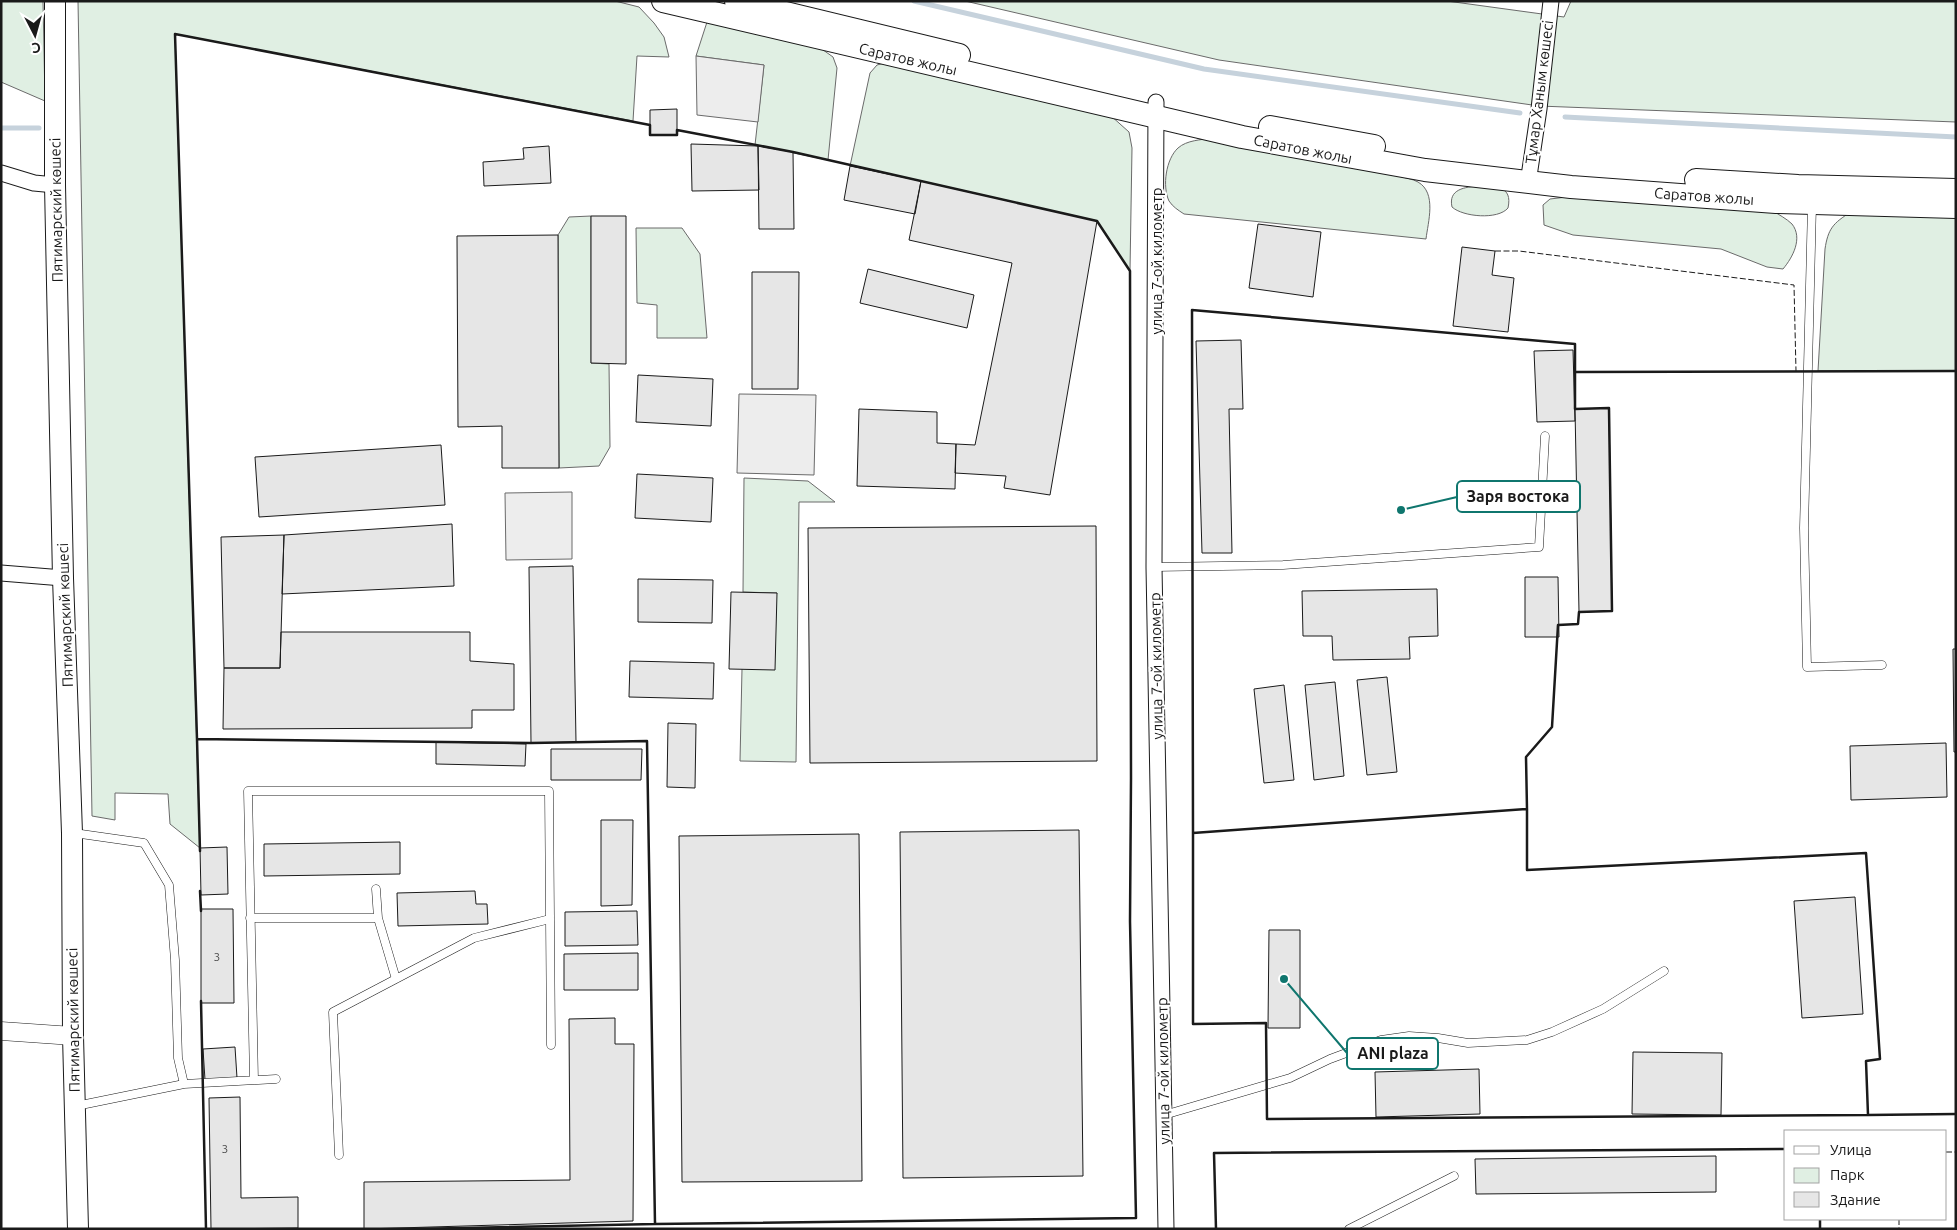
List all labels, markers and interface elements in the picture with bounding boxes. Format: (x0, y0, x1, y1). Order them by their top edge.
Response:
north arrow (10, 10, 60, 60)
street label: Тұмар Ханым көшесі (1522, 19, 1556, 165)
street label: Саратов жолы (857, 39, 959, 79)
text: С (31, 40, 42, 56)
street label: Саратов жолы (1252, 131, 1354, 167)
street label: Пятимарский көшесі (46, 138, 66, 282)
street label: Саратов жолы (1653, 184, 1755, 208)
street label: улица 7-ой километр (1148, 187, 1165, 335)
callout: Заря востока (1457, 481, 1580, 512)
text: Заря востока (1466, 487, 1570, 505)
street label: Пятимарский көшесі (54, 542, 76, 688)
street label: улица 7-ой километр (1146, 592, 1166, 740)
street label: Пятимарский көшесі (63, 948, 83, 1092)
house number: 3 (214, 950, 220, 963)
street label: улица 7-ой километр (1153, 997, 1173, 1145)
callout: ANI plaza (1347, 1038, 1438, 1069)
text: ANI plaza (1357, 1044, 1429, 1062)
legend (1784, 1130, 1947, 1220)
text: Улица (1830, 1141, 1872, 1158)
house number: 3 (222, 1142, 228, 1155)
text: Парк (1830, 1166, 1865, 1183)
text: Здание (1830, 1191, 1881, 1208)

